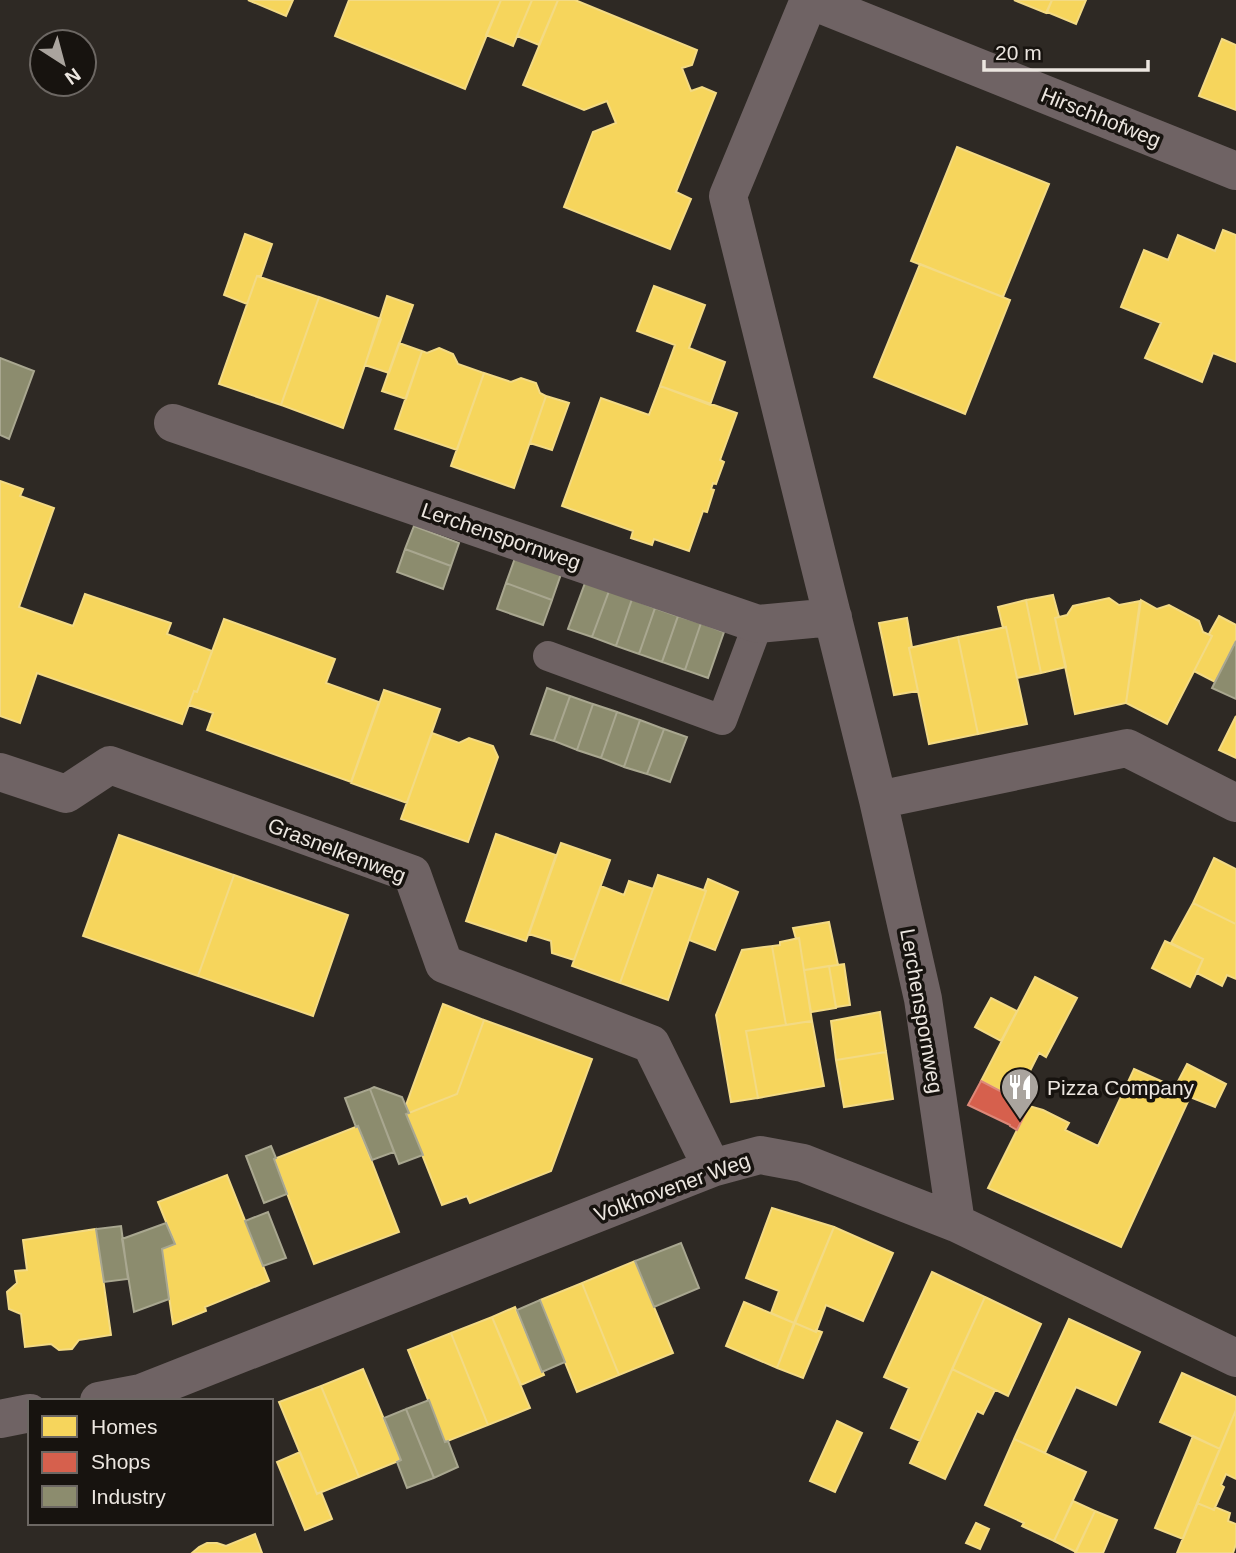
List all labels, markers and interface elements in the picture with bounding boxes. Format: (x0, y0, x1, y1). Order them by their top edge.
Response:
north arrow (28, 28, 98, 98)
scale bar (984, 28, 1148, 72)
text: 20 m (995, 41, 1042, 64)
text: N (61, 64, 84, 89)
street label: Hirschhofweg (1038, 83, 1164, 151)
street label: Lerchenspornweg (418, 498, 584, 574)
street label: Grasnelkenweg (265, 813, 409, 887)
street label: Lerchenspornweg (896, 927, 948, 1095)
restaurant icon: Pizza Company (999, 1066, 1041, 1121)
place label: Pizza Company (1047, 1076, 1195, 1099)
street label: Volkhovener Weg (591, 1148, 753, 1226)
legend (28, 1399, 273, 1525)
text: Homes (91, 1415, 158, 1438)
text: Shops (91, 1450, 151, 1473)
text: Industry (91, 1485, 166, 1508)

